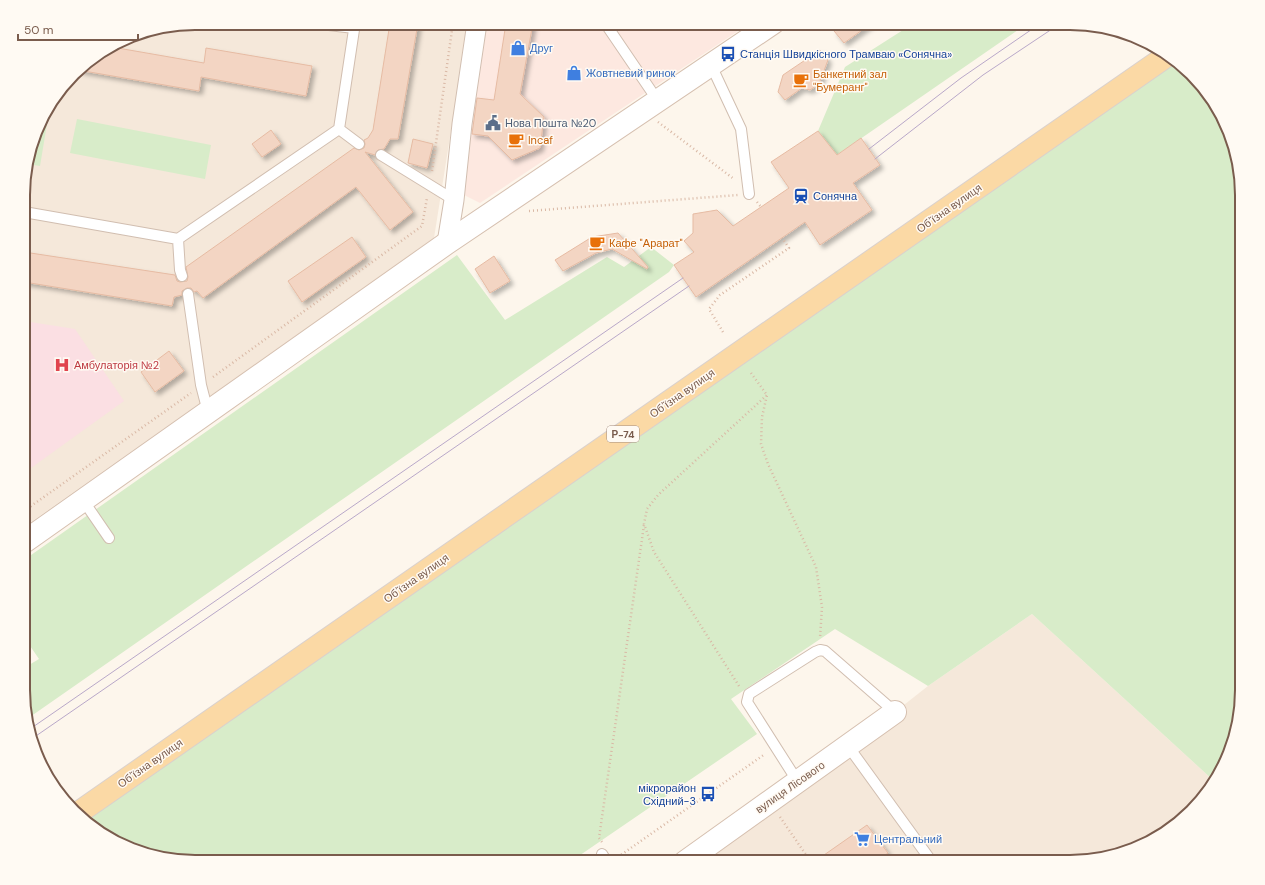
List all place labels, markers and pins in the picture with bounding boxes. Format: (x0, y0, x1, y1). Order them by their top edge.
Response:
shop icon: Друг (509, 39, 527, 57)
place label: Друг (530, 41, 553, 55)
bus stop icon: Станцiя Швидкiсного Трамваю «Сонячна» (719, 45, 737, 63)
place label: Станцiя Швидкiсного Трамваю «Сонячна» (740, 47, 952, 61)
shop icon: Жовтневий ринок (565, 64, 583, 82)
place label: Жовтневий ринок (586, 66, 675, 80)
place label: Банкетний зал "Бумеранг" (813, 67, 887, 94)
cafe icon: Банкетний зал "Бумеранг" (792, 71, 810, 89)
public building icon: Нова Пошта №20 (484, 114, 502, 132)
place label: Нова Пошта №20 (505, 116, 596, 130)
cafe icon: Incaf (507, 131, 525, 149)
place label: Incaf (528, 133, 553, 147)
station icon: Сонячна (792, 187, 810, 205)
place label: Сонячна (813, 189, 858, 203)
cafe icon: Кафе "Арарат" (588, 234, 606, 252)
place label: Кафе "Арарат" (609, 236, 683, 250)
hospital icon: Амбулаторія №2 (53, 356, 71, 374)
place label: Амбулаторія №2 (74, 358, 159, 372)
place label: мікрорайон Східний-3 (638, 781, 696, 808)
bus stop icon: мікрорайон Східний-3 (699, 785, 717, 803)
supermarket icon: Центральний (853, 830, 871, 848)
place label: Центральний (874, 832, 942, 846)

